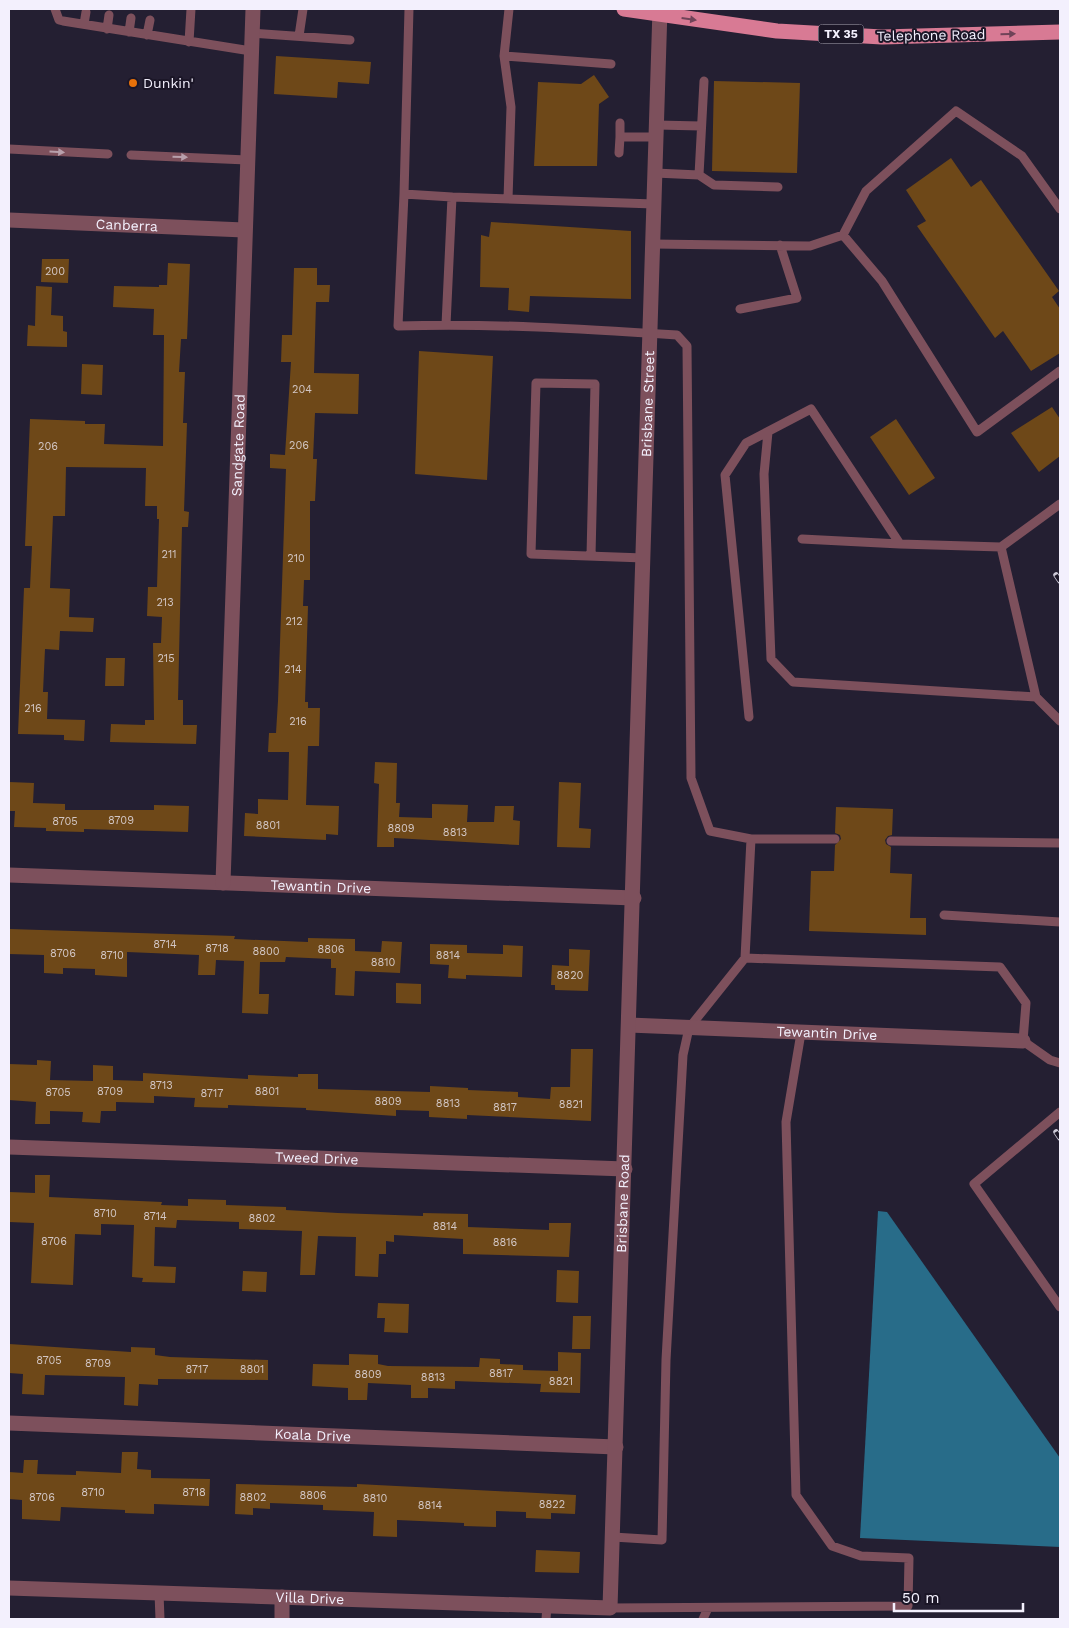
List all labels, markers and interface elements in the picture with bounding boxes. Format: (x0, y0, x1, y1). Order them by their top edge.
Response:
one-way arrow (682, 15, 698, 23)
road number: TX 35 (818, 24, 864, 44)
street label: Telephone Road (876, 26, 986, 44)
one-way arrow (1000, 30, 1016, 38)
place label: Dunkin' (143, 75, 194, 91)
marker: Dunkin' (127, 77, 139, 89)
one-way arrow (50, 148, 66, 156)
one-way arrow (172, 154, 188, 162)
street label: Canberra (95, 216, 158, 234)
house number: 200 (45, 265, 65, 278)
street label: Brisbane Street (638, 350, 657, 457)
house number: 204 (292, 383, 312, 396)
street label: Sandgate Road (228, 394, 248, 497)
house number: 206 (289, 439, 309, 452)
house number: 206 (38, 440, 58, 453)
house number: 211 (162, 548, 177, 561)
house number: 210 (287, 552, 305, 565)
house number: 213 (156, 596, 174, 609)
house number: 212 (285, 615, 303, 628)
house number: 215 (157, 652, 175, 665)
house number: 214 (284, 663, 302, 676)
house number: 216 (24, 702, 42, 715)
house number: 216 (289, 715, 307, 728)
house number: 8709 (108, 814, 134, 827)
house number: 8705 (52, 815, 78, 828)
house number: 8801 (256, 819, 280, 832)
house number: 8809 (387, 822, 415, 835)
house number: 8813 (443, 826, 467, 839)
street label: Tewantin Drive (270, 877, 371, 896)
house number: 8714 (153, 938, 177, 951)
house number: 8718 (205, 942, 229, 955)
house number: 8806 (317, 943, 345, 956)
house number: 8800 (252, 945, 280, 958)
house number: 8706 (50, 947, 76, 960)
house number: 8710 (100, 949, 124, 962)
house number: 8814 (436, 949, 461, 962)
house number: 8810 (371, 956, 395, 969)
house number: 8820 (557, 969, 584, 982)
street label: Tewantin Drive (776, 1023, 878, 1043)
house number: 8713 (149, 1079, 173, 1092)
house number: 8709 (97, 1085, 123, 1098)
house number: 8801 (255, 1085, 279, 1098)
house number: 8705 (45, 1086, 71, 1099)
house number: 8717 (201, 1087, 223, 1100)
house number: 8809 (374, 1095, 402, 1108)
house number: 8813 (436, 1097, 460, 1110)
house number: 8821 (559, 1098, 583, 1111)
house number: 8817 (493, 1101, 517, 1114)
street label: Tweed Drive (275, 1149, 359, 1167)
street label: Brisbane Road (613, 1154, 632, 1253)
house number: 8710 (93, 1207, 117, 1220)
house number: 8714 (143, 1210, 167, 1223)
house number: 8802 (249, 1212, 275, 1225)
house number: 8814 (433, 1220, 458, 1233)
house number: 8706 (41, 1235, 67, 1248)
house number: 8816 (493, 1236, 518, 1249)
house number: 8705 (36, 1354, 62, 1367)
house number: 8709 (85, 1357, 111, 1370)
house number: 8717 (186, 1363, 208, 1376)
house number: 8801 (240, 1363, 264, 1376)
house number: 8817 (489, 1367, 513, 1380)
house number: 8809 (354, 1368, 382, 1381)
house number: 8813 (421, 1371, 445, 1384)
house number: 8821 (549, 1375, 573, 1388)
street label: Koala Drive (274, 1426, 351, 1445)
house number: 8710 (81, 1486, 105, 1499)
house number: 8718 (182, 1486, 206, 1499)
house number: 8806 (299, 1489, 327, 1502)
house number: 8706 (29, 1491, 55, 1504)
house number: 8802 (240, 1491, 266, 1504)
house number: 8810 (363, 1492, 387, 1505)
house number: 8822 (539, 1498, 565, 1511)
house number: 8814 (418, 1499, 443, 1512)
scale bar (894, 1580, 1023, 1612)
street label: Villa Drive (275, 1589, 344, 1607)
text: 50 m (902, 1589, 939, 1607)

